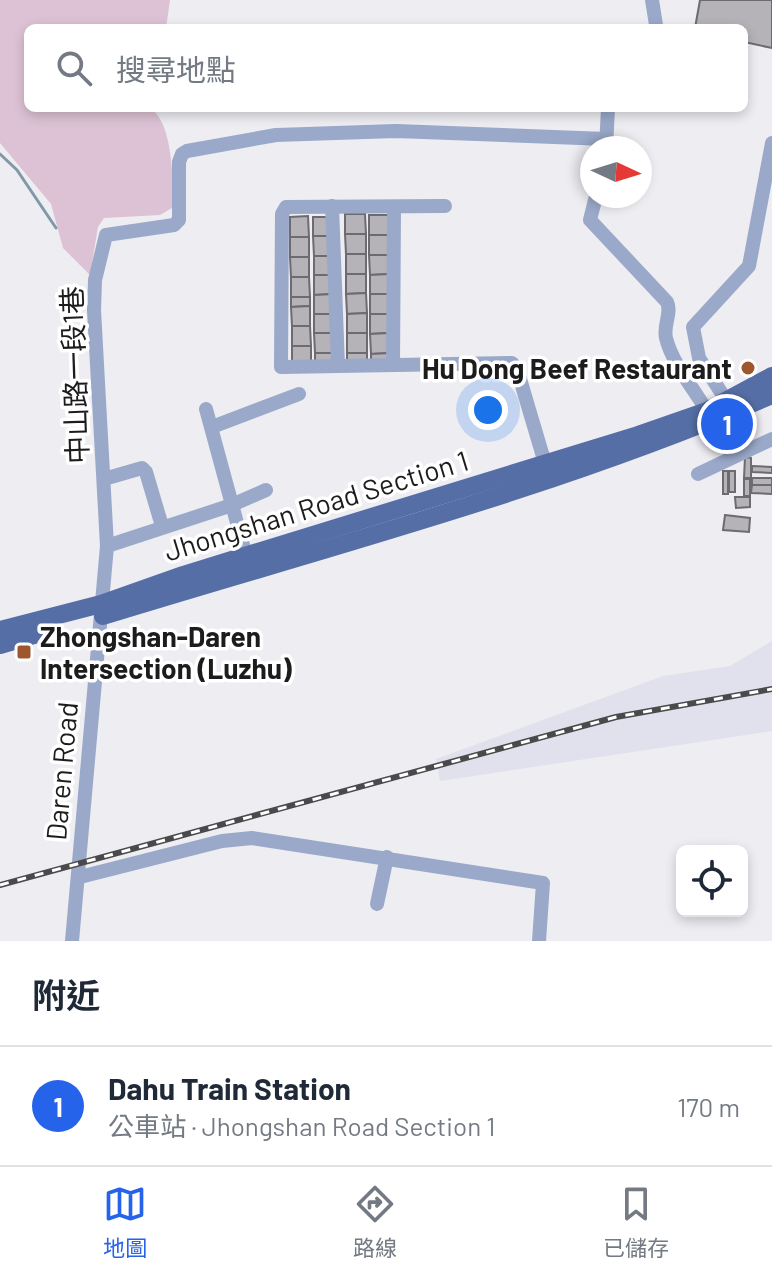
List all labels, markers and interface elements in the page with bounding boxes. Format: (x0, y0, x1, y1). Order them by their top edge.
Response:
search box (24, 24, 748, 112)
icon: search (52, 46, 96, 90)
text: 搜尋地點 (116, 51, 236, 87)
north arrow (580, 136, 652, 208)
street label: 中山路一段1巷 (54, 286, 94, 464)
place label: Hu Dong Beef Restaurant (422, 351, 732, 385)
marker: Hu Dong Beef Restaurant (739, 359, 757, 377)
your location (468, 390, 508, 430)
pin: 1 (701, 394, 753, 454)
street label: Jhongshan Road Section 1 (160, 443, 472, 567)
place label: Zhongshan-Daren Intersection (Luzhu) (40, 619, 292, 685)
marker: Zhongshan-Daren Intersection (Luzhu) (15, 643, 33, 661)
street label: Daren Road (38, 700, 84, 842)
map controls (676, 845, 748, 917)
button: locate (676, 845, 748, 917)
text: 附近 (32, 974, 100, 1015)
text: Dahu Train Station (108, 1070, 351, 1106)
text: 1 (53, 1091, 63, 1122)
text: 170 m (677, 1091, 740, 1122)
text: 公車站 · Jhongshan Road Section 1 (108, 1110, 495, 1141)
tab: 地圖 (103, 1182, 147, 1262)
tab: 路線 (353, 1182, 397, 1262)
tab: 已儲存 (603, 1182, 669, 1262)

